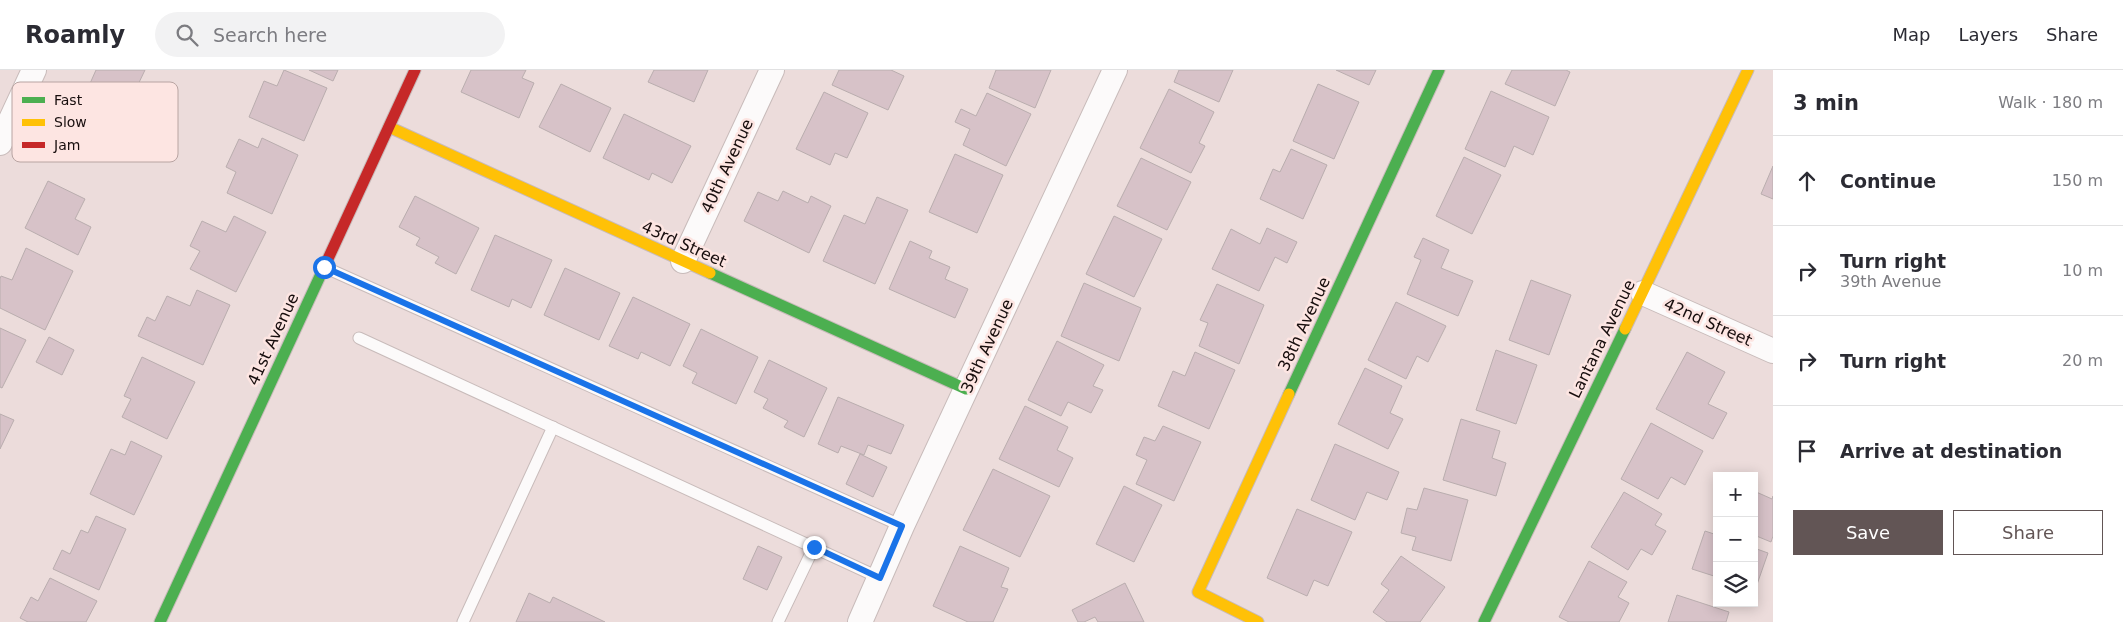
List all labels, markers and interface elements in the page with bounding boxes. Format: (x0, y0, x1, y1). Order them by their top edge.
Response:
search box (155, 12, 505, 57)
text: Roamly (25, 21, 125, 49)
icon: search (173, 21, 201, 49)
text: Search here (213, 24, 327, 46)
text: Map (1892, 24, 1930, 45)
text: Layers (1958, 24, 2018, 45)
text: Share (2046, 24, 2098, 45)
legend (12, 82, 178, 162)
text: 3 min (1793, 91, 1859, 115)
text: Fast (54, 92, 83, 108)
text: Walk · 180 m (1998, 93, 2103, 112)
text: Slow (54, 114, 87, 130)
street label: 40th Avenue (697, 116, 757, 216)
text: Jam (53, 137, 80, 153)
icon: ahead (1793, 167, 1821, 195)
text: Continue (1840, 170, 1936, 192)
text: 150 m (2052, 171, 2103, 190)
street label: 43rd Street (639, 217, 729, 271)
text: Turn right (1840, 250, 1946, 272)
route start (313, 256, 336, 279)
icon: right (1793, 257, 1821, 285)
text: 10 m (2062, 261, 2103, 280)
text: 39th Avenue (1840, 272, 1941, 291)
street label: 38th Avenue (1274, 274, 1334, 374)
street label: Lantana Avenue (1565, 277, 1639, 401)
street label: 41st Avenue (243, 290, 303, 388)
street label: 42nd Street (1661, 294, 1755, 350)
street label: 39th Avenue (957, 296, 1017, 396)
icon: right (1793, 347, 1821, 375)
text: Turn right (1840, 350, 1946, 372)
text: 20 m (2062, 351, 2103, 370)
icon: arrive (1793, 437, 1821, 465)
text: Arrive at destination (1840, 440, 2062, 462)
map controls (1713, 472, 1758, 607)
button: + (1713, 472, 1758, 517)
button: Save (1793, 510, 1943, 555)
button: Share (1953, 510, 2103, 555)
button: − (1713, 517, 1758, 562)
route end (803, 536, 826, 559)
button: layers (1713, 562, 1758, 607)

